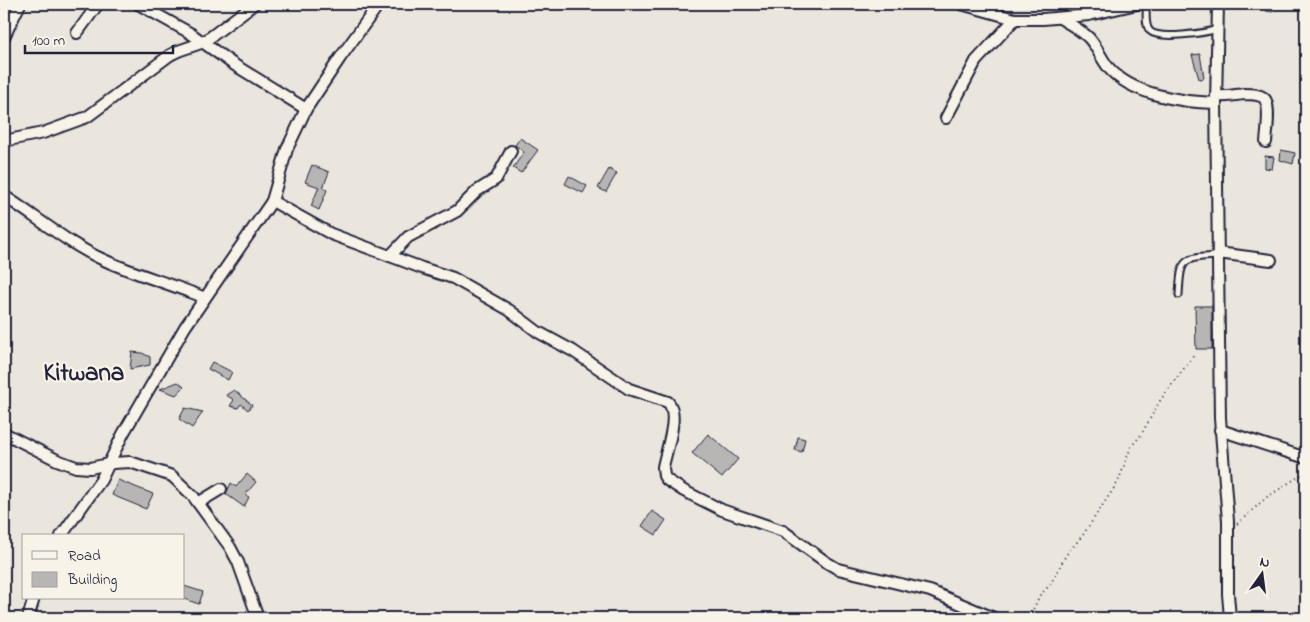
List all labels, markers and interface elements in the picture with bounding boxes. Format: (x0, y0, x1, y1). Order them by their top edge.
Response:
scale bar (25, 22, 172, 54)
text: 100 m (32, 30, 65, 52)
district label: Kitwana (44, 356, 124, 392)
legend (22, 534, 185, 600)
text: Road (68, 545, 101, 567)
north arrow (1238, 550, 1288, 600)
text: N (1258, 552, 1272, 574)
text: Building (67, 569, 117, 592)

